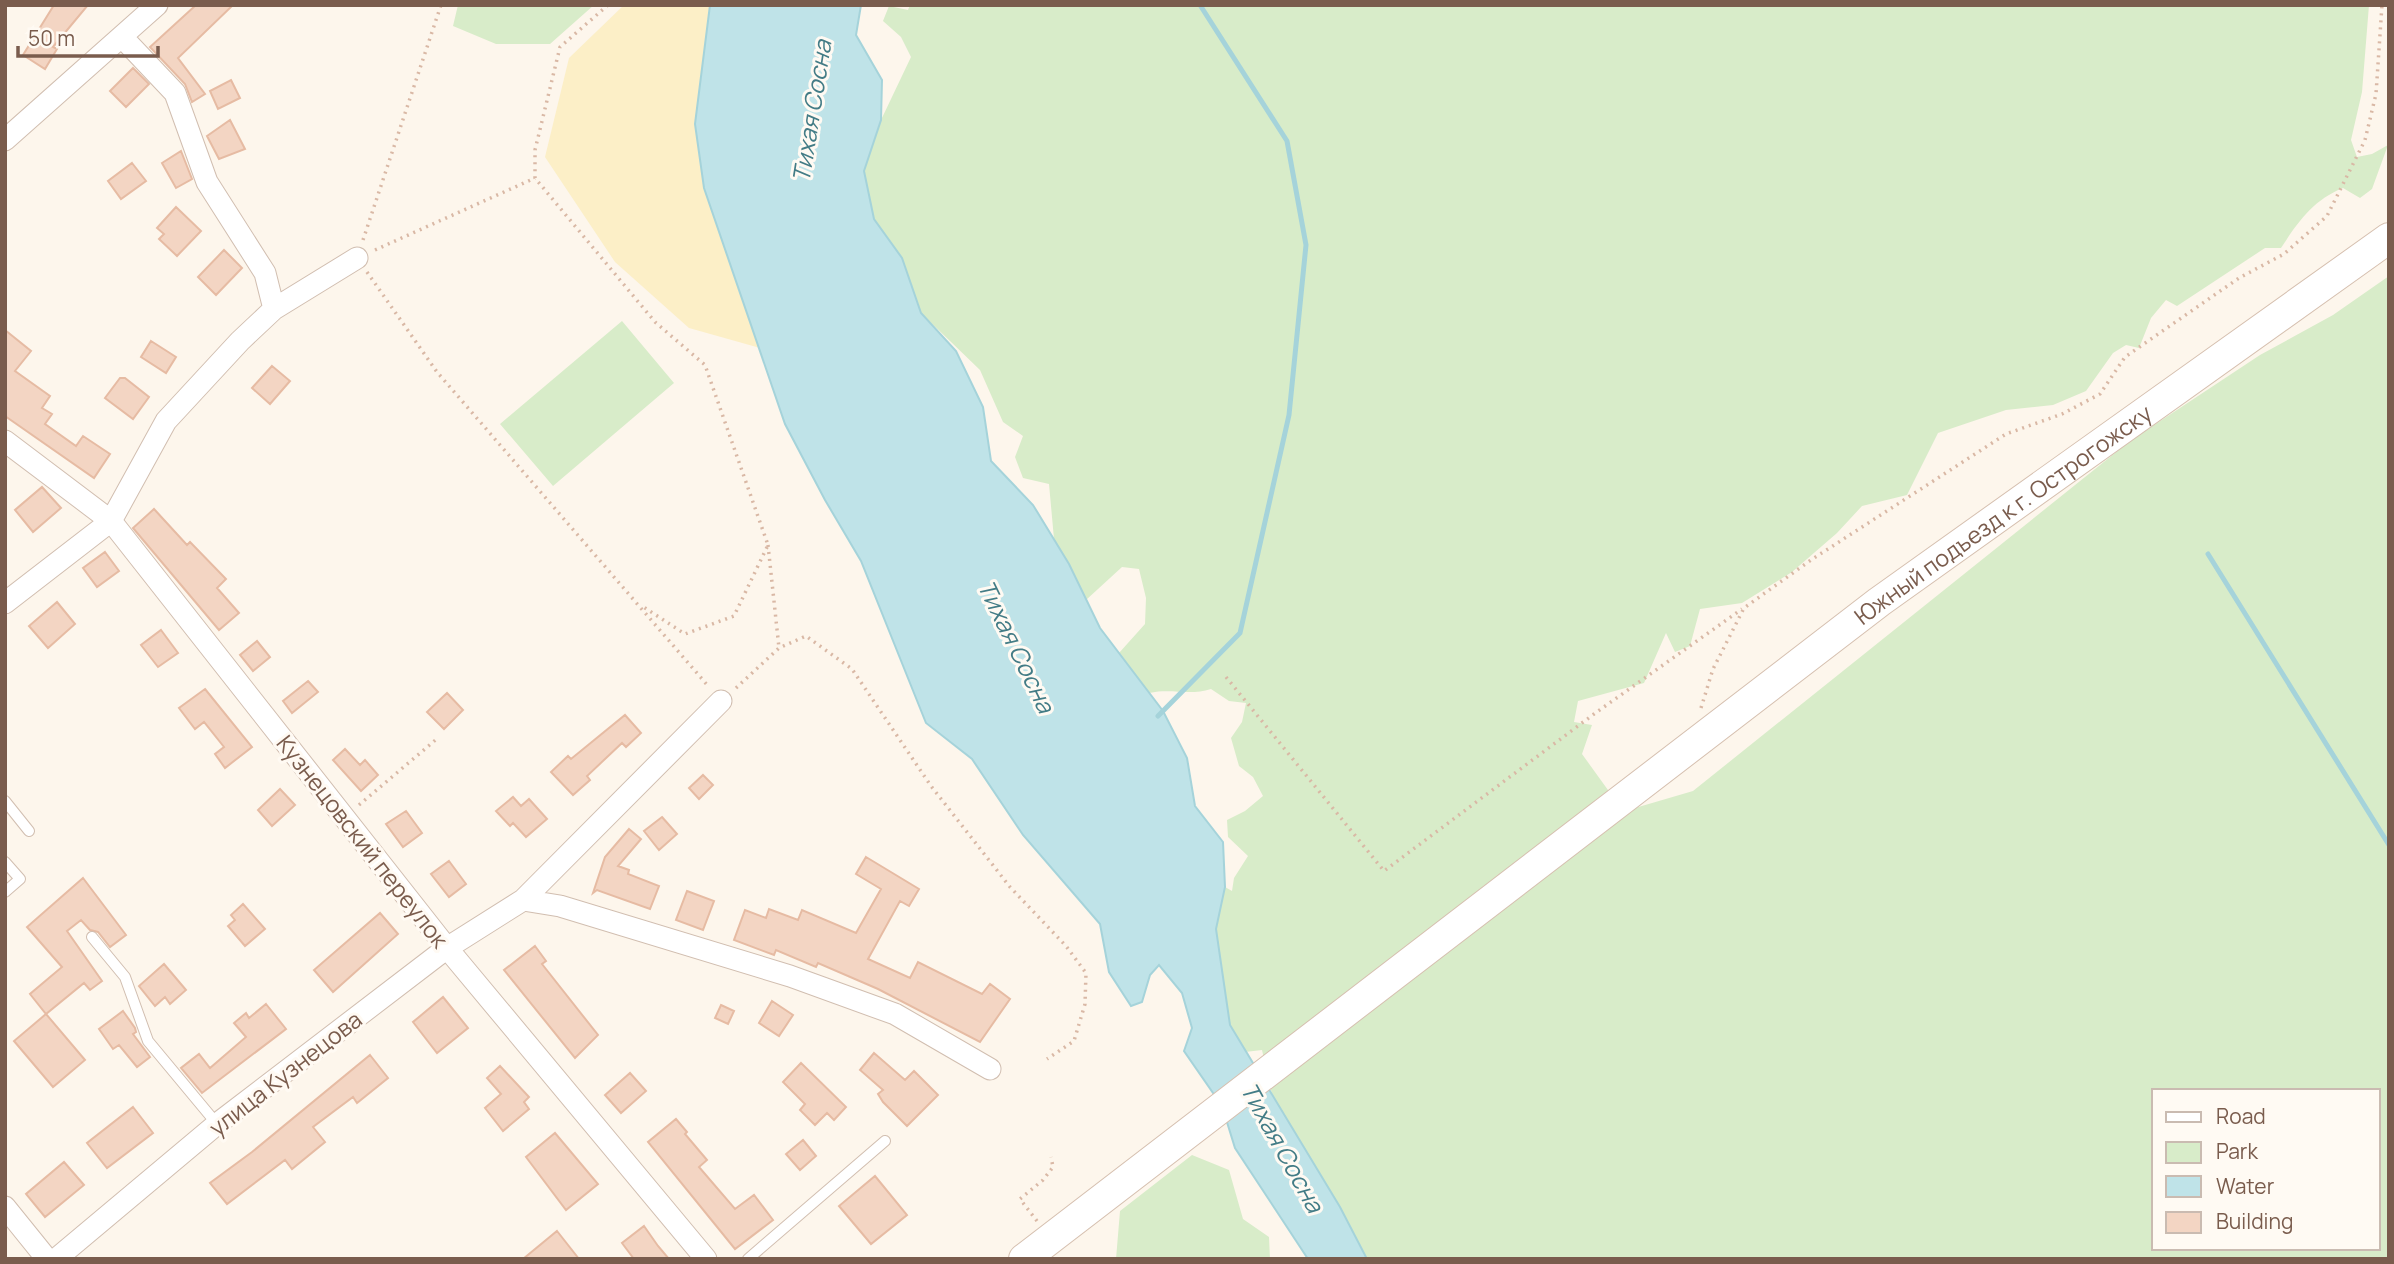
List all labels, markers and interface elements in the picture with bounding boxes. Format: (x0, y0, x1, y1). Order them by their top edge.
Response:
scale bar (18, 14, 158, 58)
text: 50 m (28, 24, 75, 52)
water label: Тихая Сосна (783, 36, 839, 185)
street label: Южный подъезд к г. Острогожску (1847, 397, 2158, 632)
water label: Тихая Сосна (971, 574, 1064, 719)
street label: Кузнецовский переулок (270, 728, 457, 954)
street label: улица Кузнецова (202, 1003, 368, 1143)
water label: Тихая Сосна (1234, 1076, 1333, 1219)
legend (2152, 1089, 2380, 1250)
text: Road (2216, 1102, 2266, 1130)
text: Park (2216, 1137, 2258, 1165)
text: Water (2216, 1172, 2275, 1200)
text: Building (2216, 1207, 2293, 1235)

